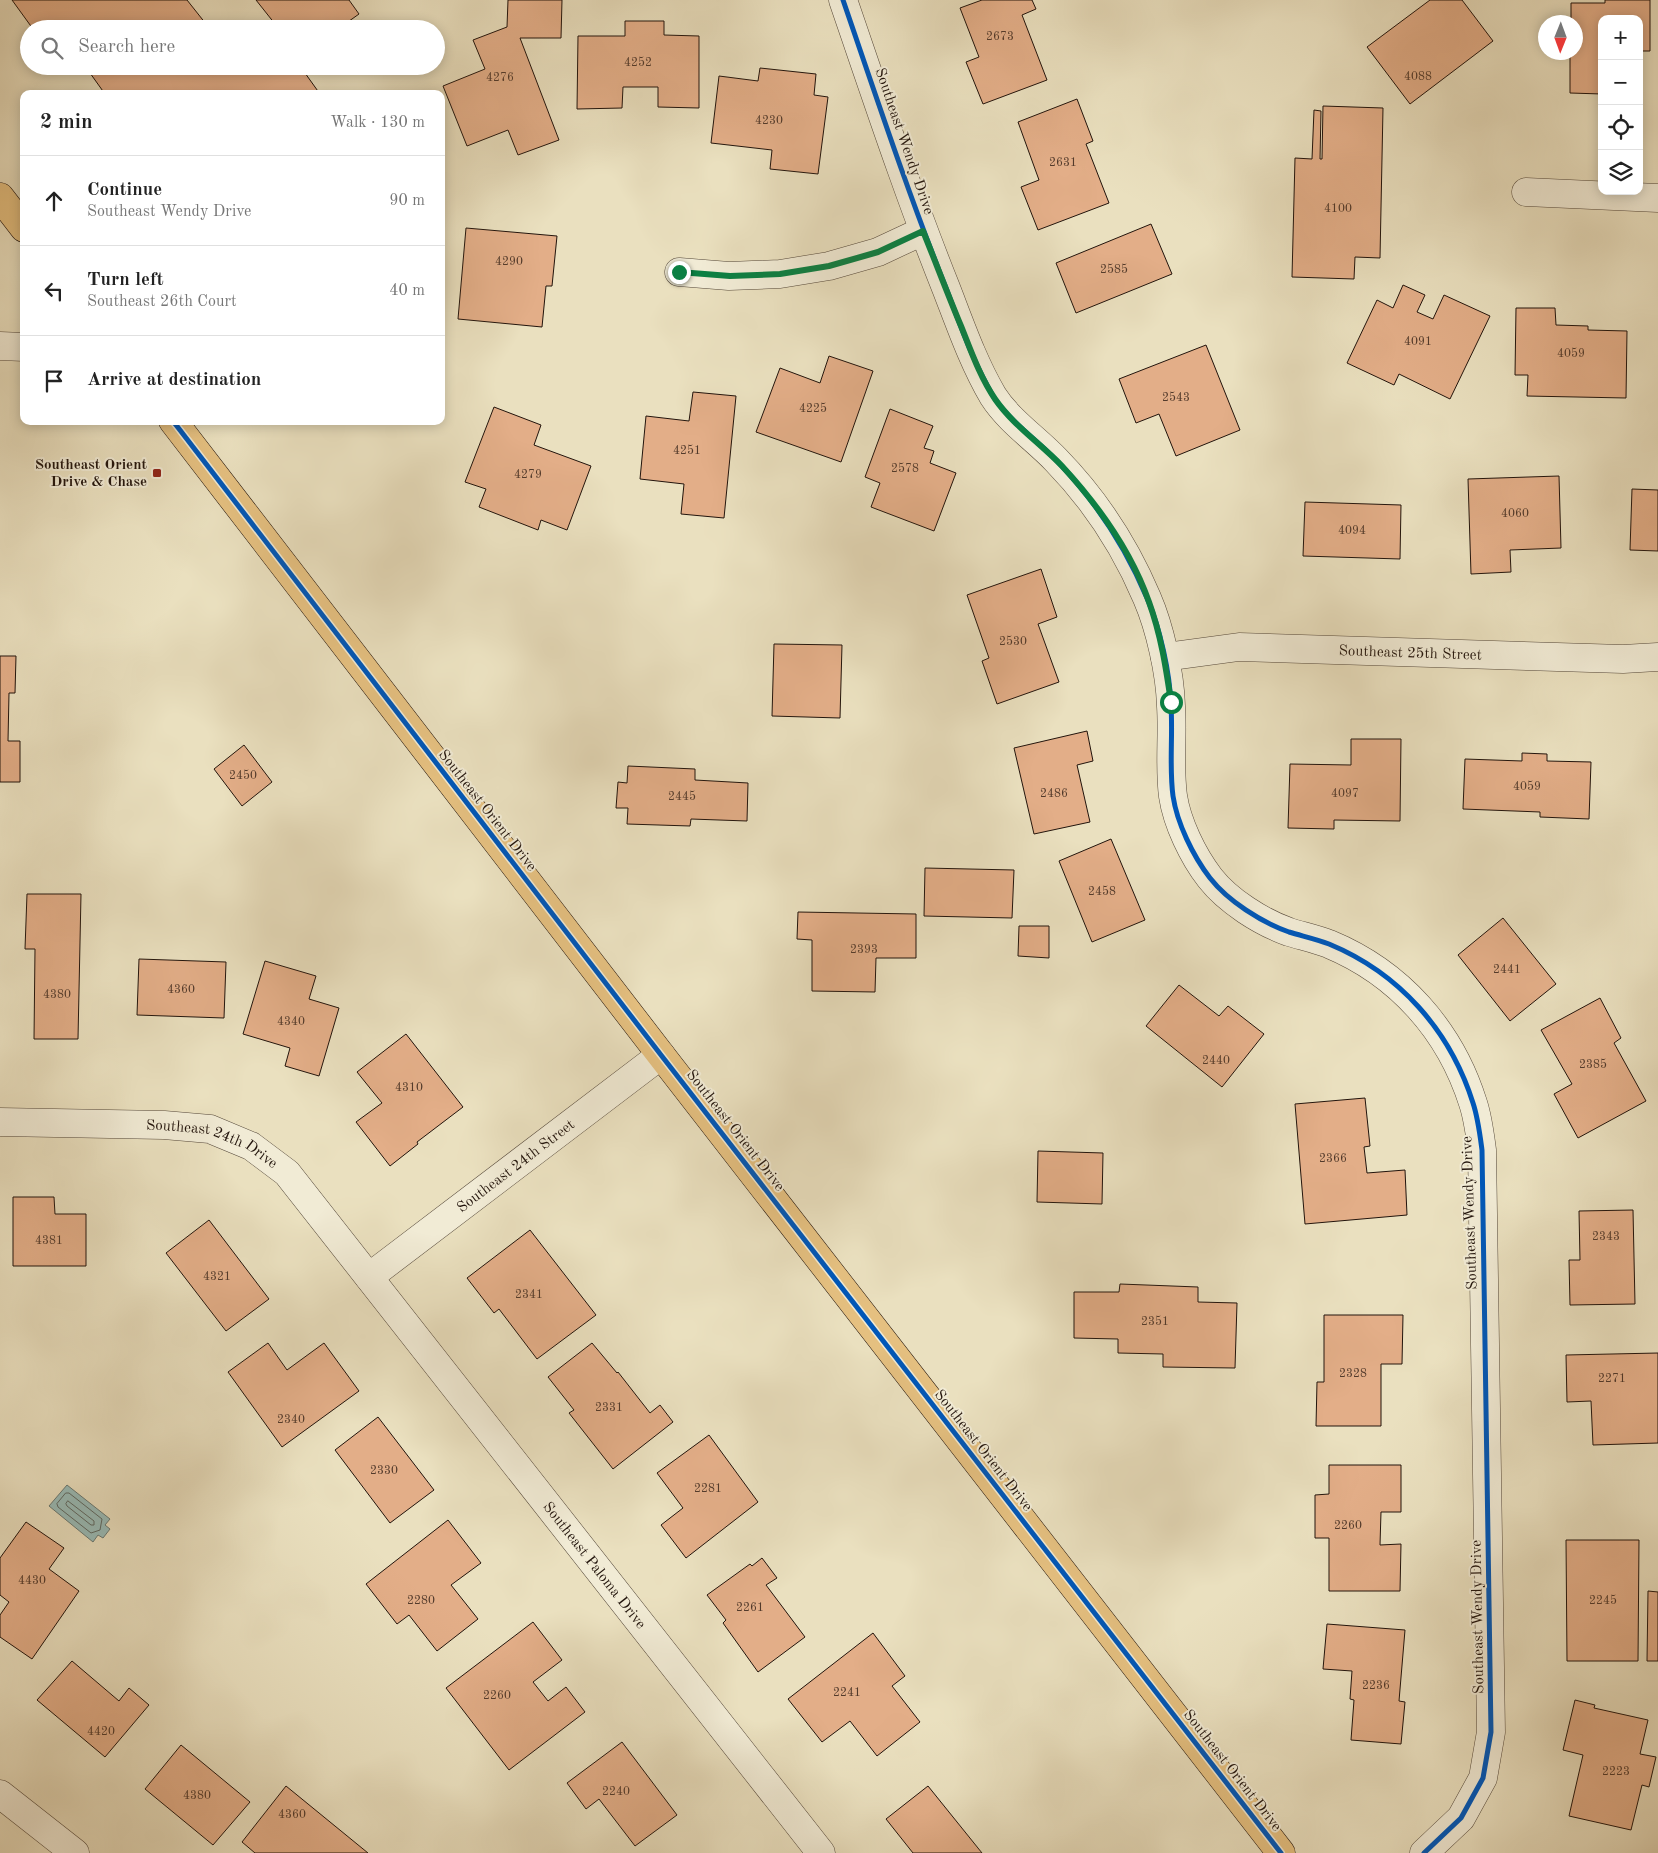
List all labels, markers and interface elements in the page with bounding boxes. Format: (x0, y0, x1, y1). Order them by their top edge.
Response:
north arrow (1538, 15, 1583, 60)
map controls (1598, 15, 1643, 195)
button: + (1598, 15, 1643, 60)
search box (20, 20, 445, 75)
house number: 2673 (986, 31, 1014, 43)
icon: search (38, 34, 66, 62)
text: Search here (78, 38, 175, 57)
house number: 4252 (624, 56, 652, 69)
button: − (1598, 60, 1643, 105)
street label: Southeast Wendy Drive (871, 66, 936, 217)
house number: 4088 (1404, 71, 1432, 83)
house number: 4276 (486, 72, 514, 84)
button: locate (1598, 105, 1643, 150)
text: 2 min (40, 112, 93, 133)
text: Walk · 130 m (330, 115, 425, 131)
house number: 4230 (755, 115, 783, 127)
button: layers (1598, 150, 1643, 195)
house number: 2631 (1049, 157, 1077, 169)
text: Continue (87, 181, 162, 200)
icon: ahead (40, 187, 68, 215)
text: 90 m (389, 193, 425, 209)
house number: 4100 (1324, 203, 1352, 215)
text: Southeast Wendy Drive (87, 204, 251, 220)
house number: 4290 (495, 256, 523, 268)
route end (668, 261, 691, 284)
house number: 2585 (1100, 263, 1128, 276)
text: Turn left (87, 271, 164, 290)
icon: left (40, 277, 68, 305)
text: 40 m (389, 283, 425, 299)
text: Southeast 26th Court (87, 294, 237, 310)
house number: 4091 (1404, 336, 1432, 348)
house number: 4059 (1557, 347, 1585, 360)
icon: arrive (40, 367, 68, 395)
text: Arrive at destination (87, 371, 261, 390)
house number: 2543 (1162, 391, 1190, 404)
house number: 4225 (799, 402, 827, 415)
house number: 4251 (673, 444, 701, 457)
place label: Southeast Orient Drive & Chase (35, 458, 148, 490)
house number: 2578 (891, 462, 919, 475)
marker: Southeast Orient Drive & Chase (151, 467, 163, 479)
house number: 4279 (514, 469, 542, 481)
house number: 4060 (1501, 508, 1529, 520)
house number: 4094 (1338, 525, 1366, 537)
house number: 2530 (999, 635, 1027, 648)
street label: Southeast 25th Street (1338, 644, 1482, 664)
route start (1160, 691, 1183, 714)
street label: Southeast Orient Drive (435, 747, 539, 875)
house number: 2450 (229, 769, 257, 782)
house number: 4059 (1513, 780, 1541, 793)
house number: 2486 (1040, 788, 1068, 800)
house number: 4097 (1331, 788, 1359, 800)
house number: 2445 (668, 790, 696, 803)
house number: 2458 (1088, 885, 1116, 898)
house number: 2393 (850, 944, 878, 956)
house number: 2441 (1493, 964, 1521, 976)
house number: 4360 (167, 984, 195, 996)
house number: 4380 (43, 989, 71, 1001)
house number: 4340 (277, 1016, 305, 1028)
house number: 2440 (1202, 1055, 1230, 1067)
house number: 2385 (1579, 1058, 1607, 1071)
street label: Southeast Orient Drive (683, 1067, 787, 1195)
house number: 4310 (395, 1082, 423, 1094)
street label: Southeast 24th Street (455, 1117, 578, 1216)
street label: Southeast 24th Drive (146, 1119, 280, 1172)
street label: Southeast Wendy Drive (1460, 1136, 1481, 1290)
house number: 2366 (1319, 1153, 1347, 1165)
house number: 2343 (1592, 1231, 1620, 1243)
house number: 4381 (35, 1235, 63, 1247)
house number: 4321 (203, 1271, 231, 1283)
house number: 2341 (515, 1289, 543, 1301)
house number: 2351 (1141, 1315, 1169, 1328)
house number: 2328 (1339, 1368, 1367, 1380)
house number: 2271 (1598, 1373, 1626, 1385)
street label: Southeast Orient Drive (931, 1387, 1035, 1515)
house number: 2331 (595, 1402, 623, 1414)
house number: 2340 (277, 1414, 305, 1426)
house number: 2330 (370, 1465, 398, 1477)
house number: 2281 (694, 1483, 722, 1495)
street label: Southeast Paloma Drive (539, 1500, 648, 1632)
house number: 2260 (1334, 1520, 1362, 1532)
street label: Southeast Wendy Drive (1470, 1540, 1487, 1694)
house number: 4430 (18, 1575, 46, 1587)
house number: 2245 (1589, 1594, 1617, 1607)
house number: 2280 (407, 1595, 435, 1607)
house number: 2261 (736, 1602, 764, 1614)
house number: 2236 (1362, 1680, 1390, 1692)
house number: 2241 (833, 1687, 861, 1699)
house number: 2260 (483, 1690, 511, 1702)
street label: Southeast Orient Drive (1180, 1707, 1284, 1835)
house number: 4420 (87, 1726, 115, 1738)
house number: 2223 (1602, 1766, 1630, 1778)
house number: 2240 (602, 1786, 630, 1798)
house number: 4380 (183, 1790, 211, 1802)
house number: 4360 (278, 1809, 306, 1821)

